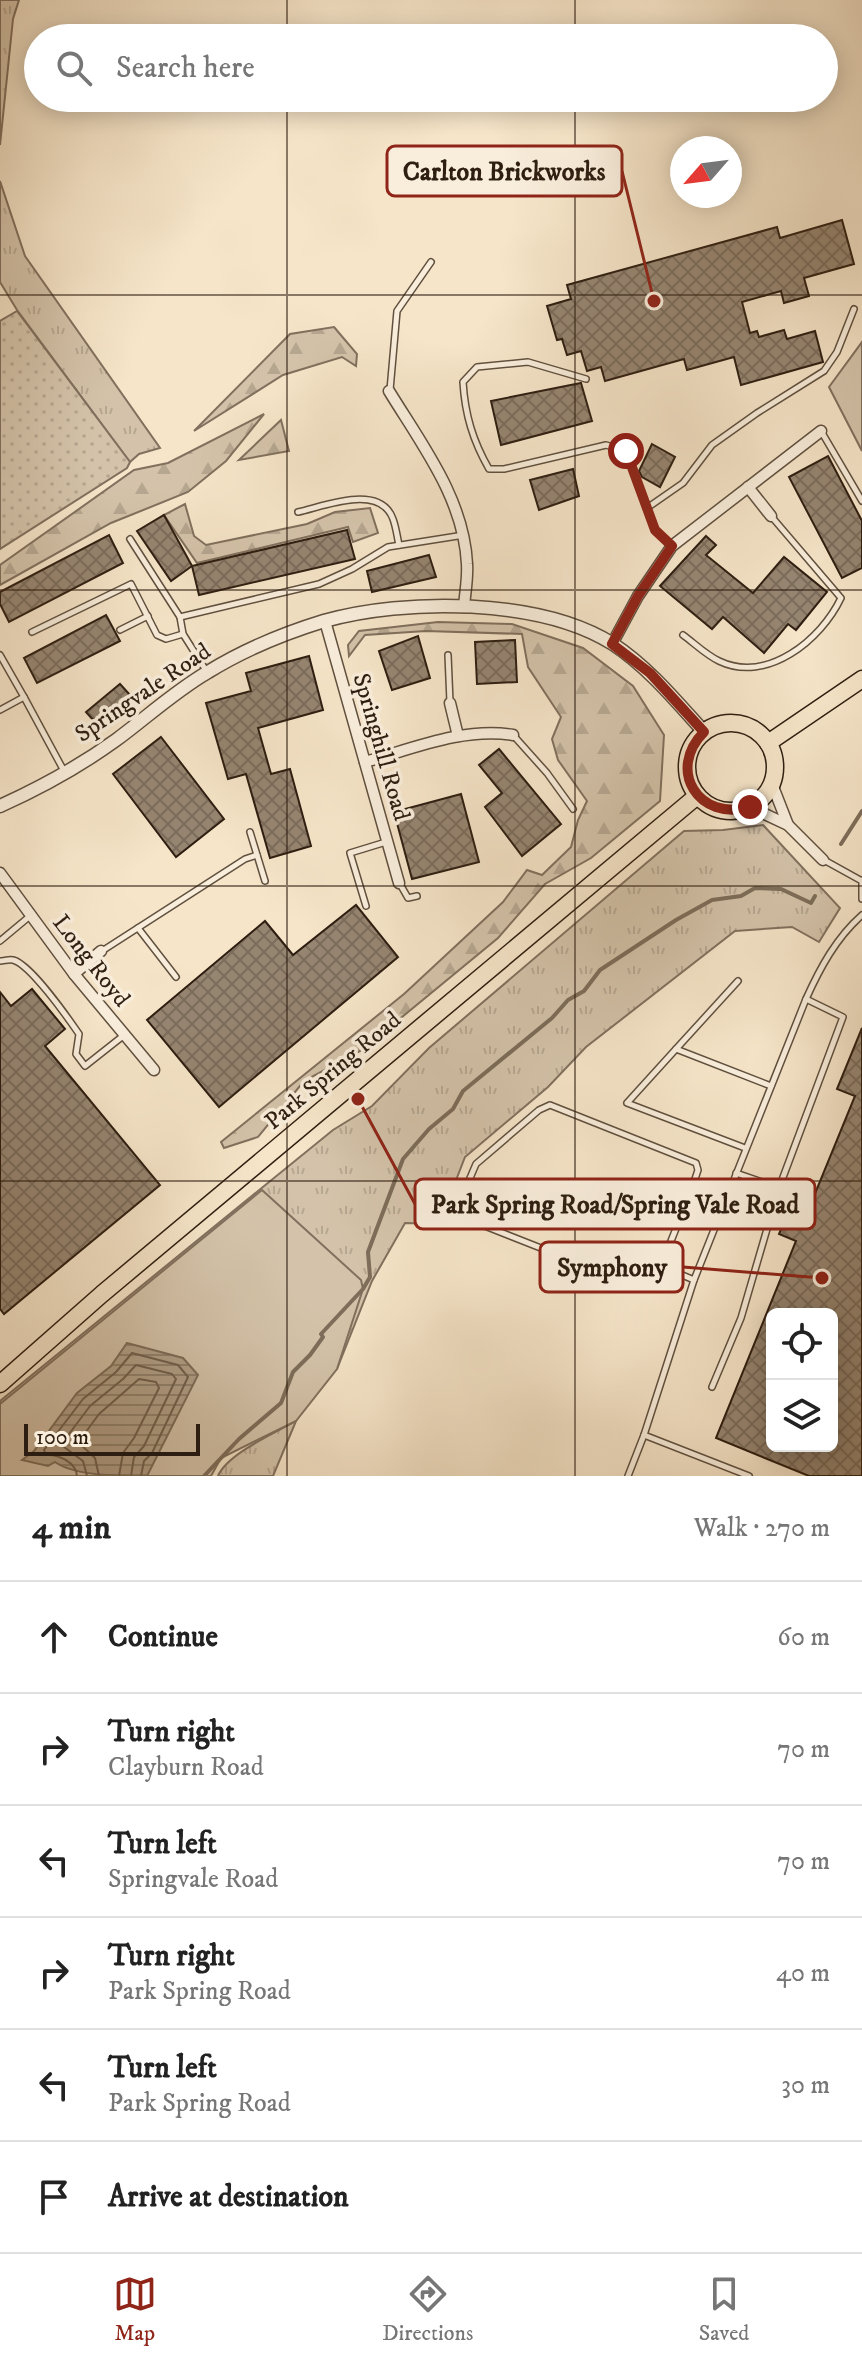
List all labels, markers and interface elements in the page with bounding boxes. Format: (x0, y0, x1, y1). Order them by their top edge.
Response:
search box (24, 24, 838, 112)
icon: search (52, 46, 96, 90)
text: Search here (116, 50, 255, 87)
north arrow (670, 136, 742, 208)
callout: Carlton Brickworks (387, 146, 622, 196)
text: Carlton Brickworks (403, 156, 606, 189)
route start (608, 433, 644, 469)
street label: Springvale Road (69, 637, 217, 749)
street label: Springhill Road (346, 670, 416, 824)
route end (732, 789, 768, 825)
street label: Long Royd (46, 909, 136, 1013)
street label: Park Spring Road (259, 1005, 407, 1137)
callout: Park Spring Road/Spring Vale Road (415, 1179, 815, 1229)
text: Park Spring Road/Spring Vale Road (431, 1189, 800, 1222)
callout: Symphony (540, 1242, 683, 1292)
text: Symphony (557, 1252, 668, 1285)
map controls (766, 1308, 838, 1452)
button: locate (766, 1308, 838, 1380)
button: layers (766, 1380, 838, 1452)
scale bar (24, 1420, 200, 1456)
text: 100 m (36, 1424, 89, 1451)
text: 4 min (32, 1507, 111, 1549)
text: Walk · 270 m (694, 1512, 830, 1545)
icon: ahead (32, 1615, 76, 1659)
text: Continue (108, 1619, 218, 1656)
text: 60 m (777, 1621, 830, 1654)
text: Turn right (108, 1714, 235, 1751)
icon: right (32, 1727, 76, 1771)
text: 70 m (777, 1733, 830, 1766)
text: Clayburn Road (108, 1751, 264, 1784)
text: Turn left (108, 1826, 217, 1863)
icon: left (32, 1839, 76, 1883)
text: 70 m (777, 1845, 830, 1878)
text: Springvale Road (108, 1863, 278, 1896)
text: Turn right (108, 1938, 235, 1975)
icon: right (32, 1951, 76, 1995)
text: 40 m (776, 1957, 830, 1990)
text: Park Spring Road (108, 1975, 291, 2008)
text: Turn left (108, 2050, 217, 2087)
icon: left (32, 2063, 76, 2107)
text: 30 m (781, 2069, 830, 2102)
text: Park Spring Road (108, 2087, 291, 2120)
icon: arrive (32, 2175, 76, 2219)
text: Arrive at destination (108, 2179, 349, 2216)
tab: Map (113, 2272, 157, 2347)
tab: Directions (382, 2272, 473, 2347)
tab: Saved (699, 2272, 749, 2347)

